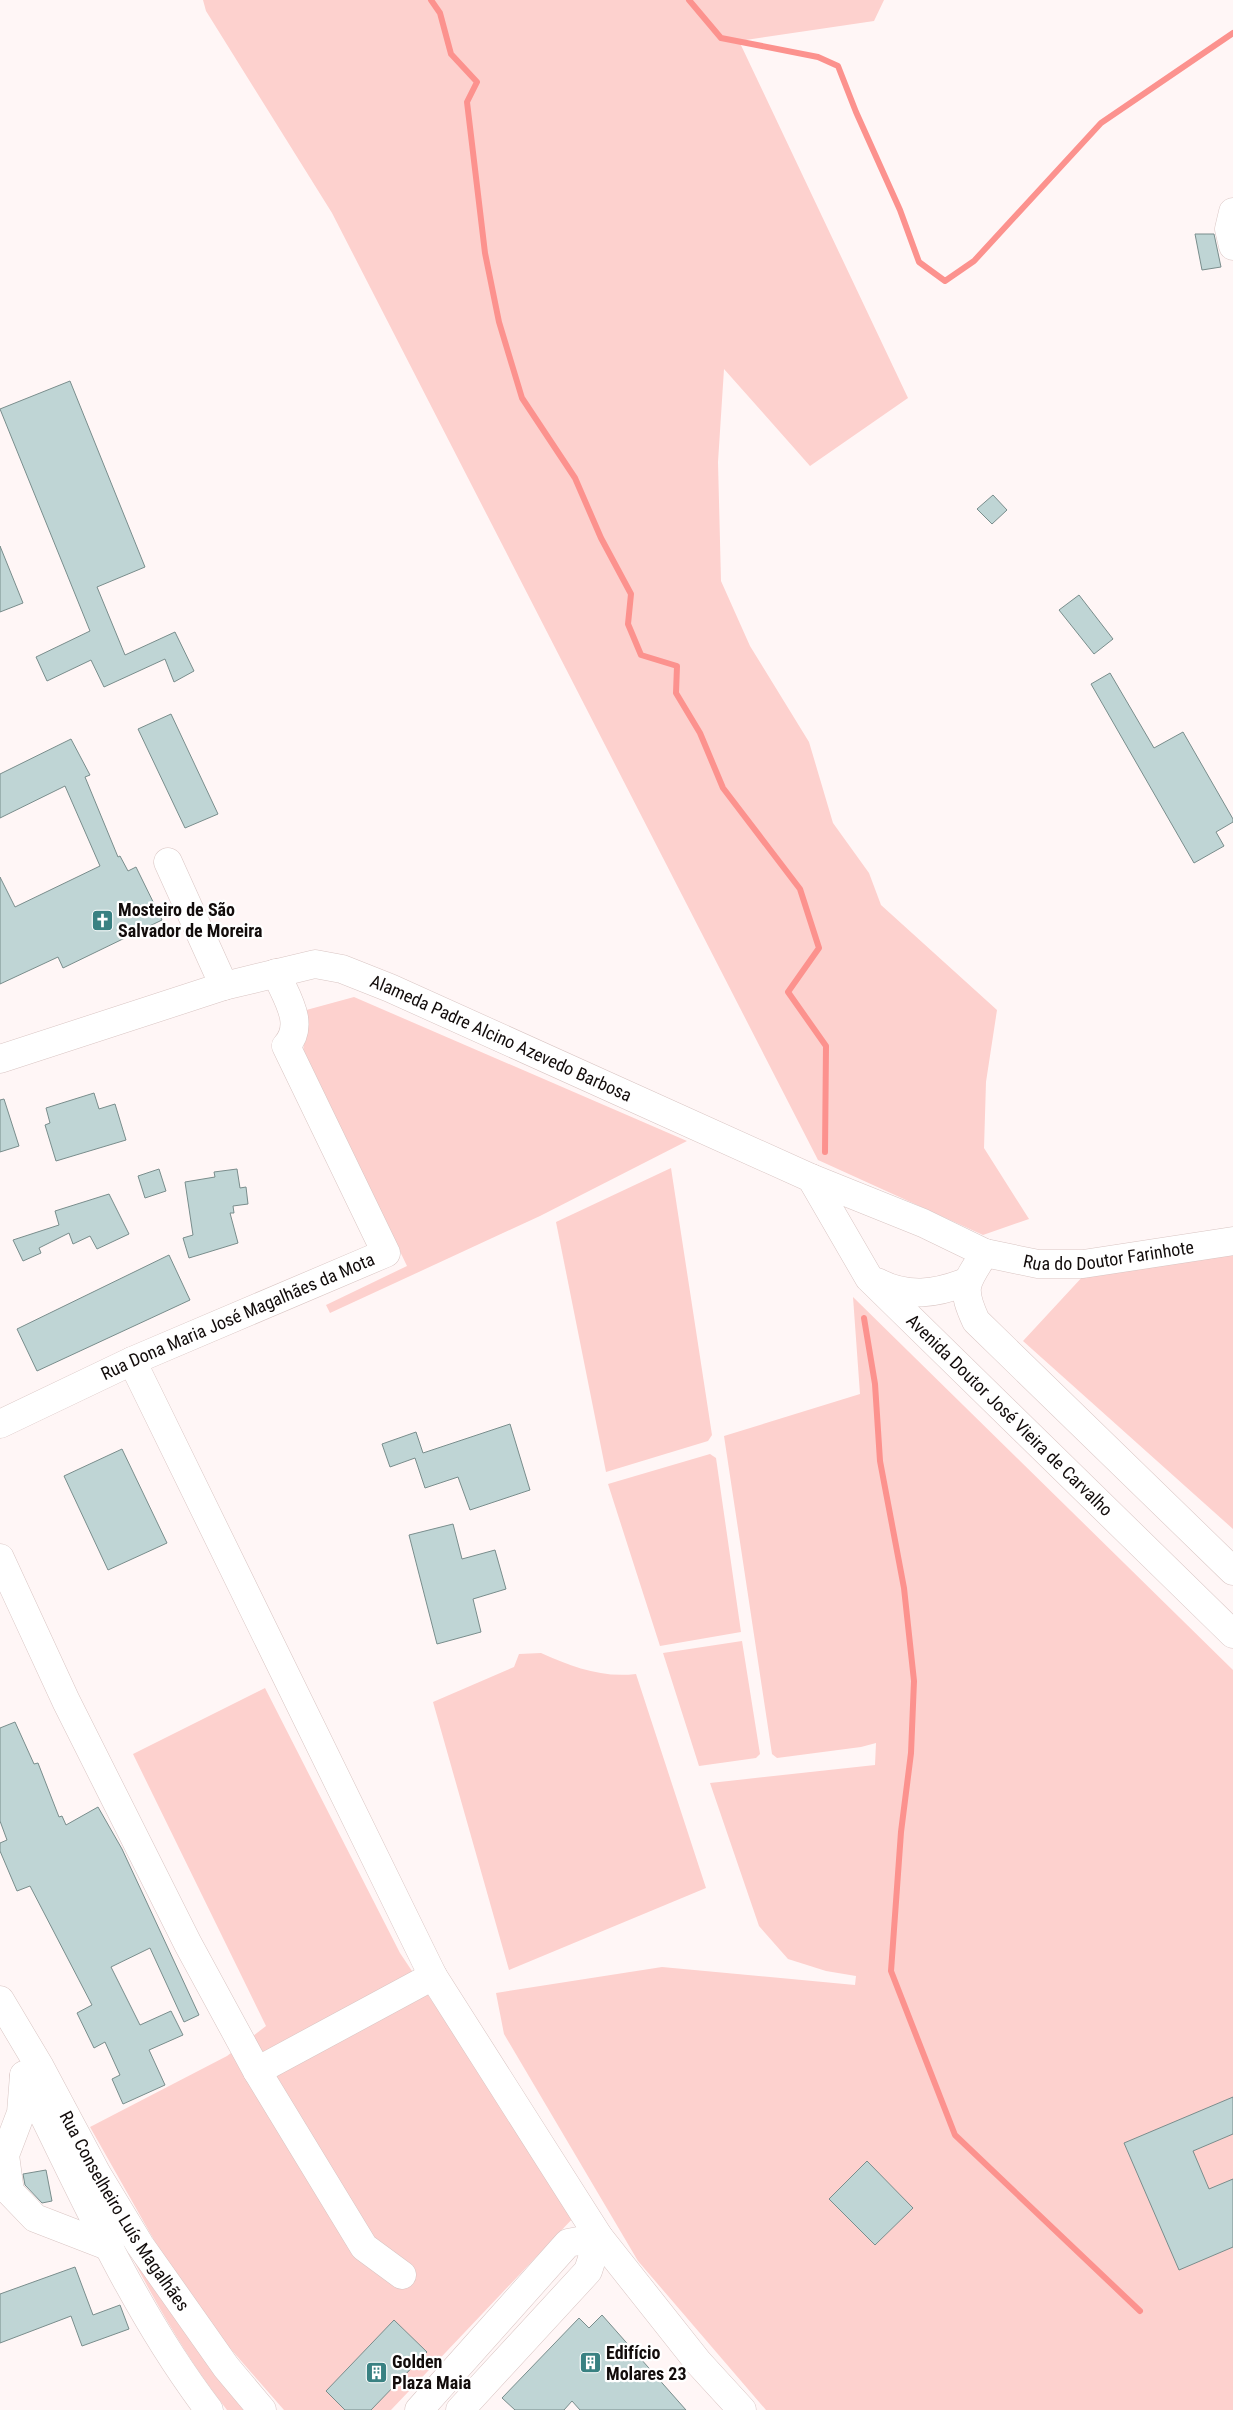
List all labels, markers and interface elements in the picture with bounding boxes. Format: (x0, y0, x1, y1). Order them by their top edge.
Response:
place label: Mosteiro de São Salvador de Moreira (118, 899, 263, 941)
church icon: Mosteiro de São Salvador de Moreira (90, 908, 114, 932)
street label: Alameda Padre Alcino Azevedo Barbosa (367, 970, 635, 1106)
street label: Rua do Doutor Farinhote (1021, 1236, 1195, 1274)
street label: Rua Dona Maria José Magalhães da Mota (98, 1248, 377, 1384)
street label: Avenida Doutor José Vieira de Carvalho (902, 1310, 1117, 1520)
street label: Rua Conselheiro Luís Magalhães (55, 2107, 194, 2315)
place label: Edifício Molares 23 (606, 2342, 687, 2384)
place label: Golden Plaza Maia (392, 2351, 471, 2393)
building icon: Edifício Molares 23 (578, 2351, 602, 2375)
building icon: Golden Plaza Maia (364, 2360, 388, 2384)

